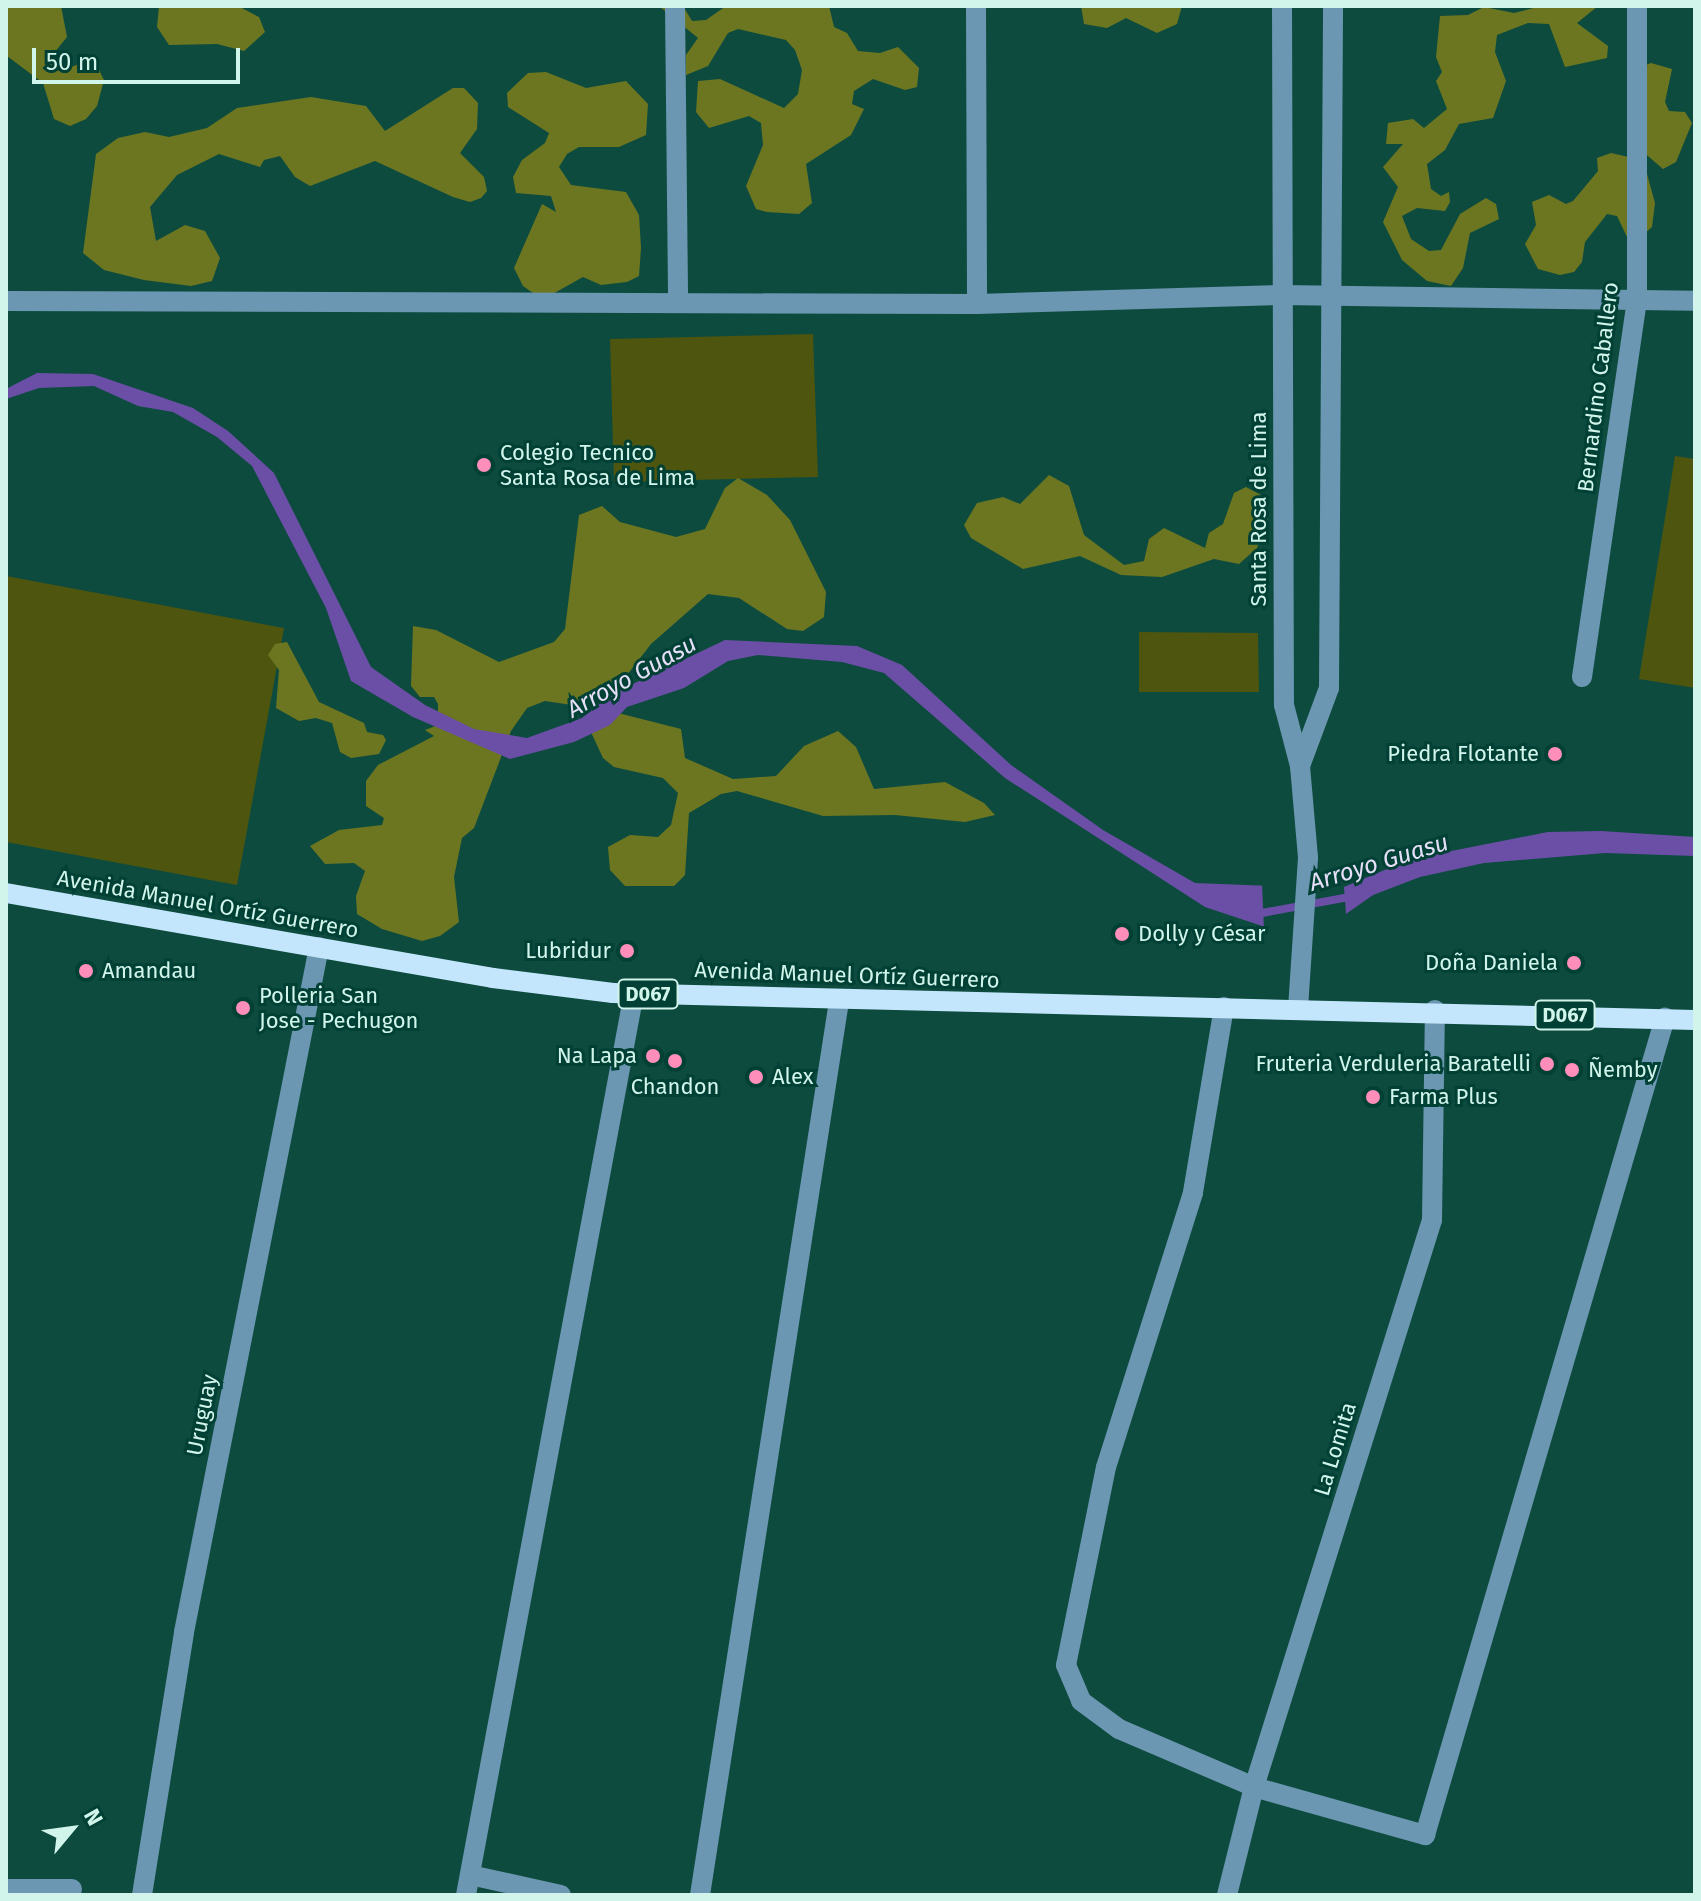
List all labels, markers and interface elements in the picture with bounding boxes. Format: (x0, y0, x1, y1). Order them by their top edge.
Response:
scale bar (36, 32, 244, 82)
text: 50 m (46, 48, 98, 76)
street label: Bernardino Caballero (1572, 280, 1624, 494)
street label: Santa Rosa de Lima (1246, 411, 1272, 607)
place label: Colegio Tecnico Santa Rosa de Lima (500, 439, 695, 490)
marker: Colegio Tecnico Santa Rosa de Lima (475, 456, 493, 474)
water label: Arroyo Guasu (562, 630, 702, 724)
place label: Piedra Flotante (1387, 741, 1539, 767)
marker: Piedra Flotante (1546, 745, 1564, 763)
water label: Arroyo Guasu (1306, 828, 1452, 898)
street label: Avenida Manuel Ortíz Guerrero (55, 864, 361, 944)
place label: Dolly y César (1138, 921, 1265, 947)
marker: Dolly y César (1113, 925, 1131, 943)
place label: Lubridur (525, 938, 611, 964)
marker: Lubridur (618, 942, 636, 960)
place label: Doña Daniela (1425, 950, 1558, 976)
marker: Doña Daniela (1565, 954, 1583, 972)
street label: Avenida Manuel Ortíz Guerrero (694, 956, 1000, 994)
place label: Amandau (102, 958, 196, 984)
marker: Amandau (77, 962, 95, 980)
road number: D067 (616, 978, 680, 1010)
place label: Polleria San Jose - Pechugon (259, 982, 418, 1034)
marker: Polleria San Jose - Pechugon (234, 999, 252, 1017)
road number: D067 (1533, 999, 1597, 1031)
place label: Na Lapa (557, 1043, 637, 1069)
marker: Na Lapa (644, 1047, 662, 1065)
place label: Fruteria Verduleria Baratelli (1256, 1051, 1531, 1077)
marker: Chandon (666, 1052, 684, 1070)
marker: Fruteria Verduleria Baratelli (1538, 1055, 1556, 1073)
place label: Ñemby (1588, 1057, 1658, 1083)
marker: Ñemby (1563, 1061, 1581, 1079)
place label: Alex (772, 1064, 813, 1090)
marker: Alex (747, 1068, 765, 1086)
place label: Chandon (631, 1074, 719, 1100)
place label: Farma Plus (1389, 1084, 1498, 1110)
marker: Farma Plus (1364, 1088, 1382, 1106)
street label: Uruguay (181, 1372, 223, 1458)
street label: La Lomita (1308, 1399, 1362, 1499)
north arrow (32, 1789, 112, 1869)
text: N (78, 1804, 109, 1830)

